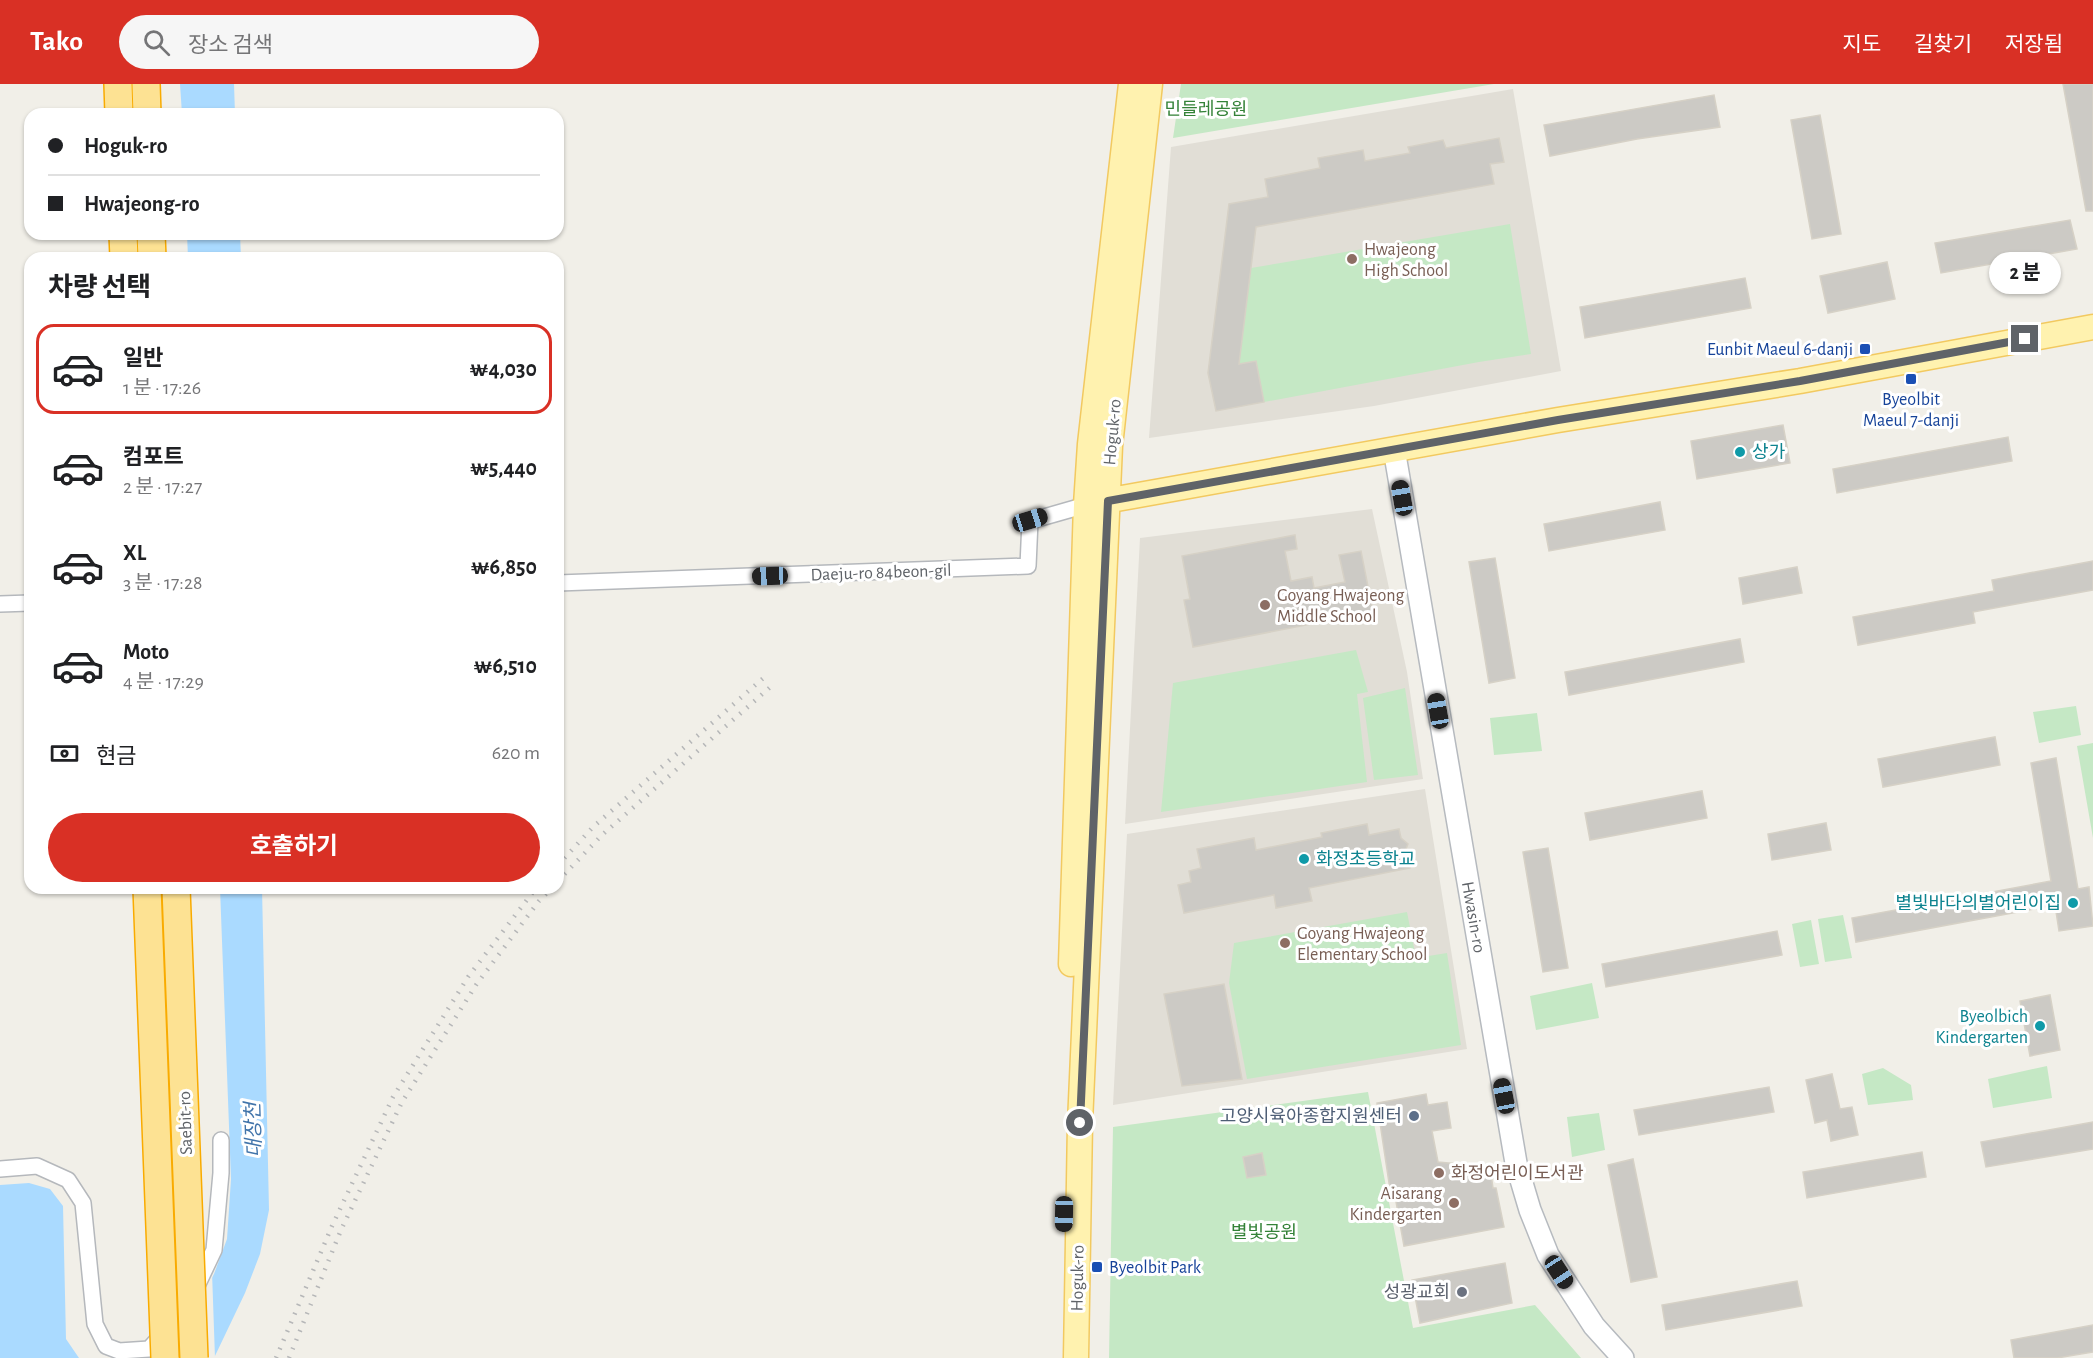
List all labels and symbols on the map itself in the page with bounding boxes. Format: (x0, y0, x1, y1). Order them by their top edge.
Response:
park label: 민들레공원 (1165, 99, 1247, 119)
place label: Hwajeong High School (1364, 241, 1448, 280)
marker: Hwajeong High School (1345, 252, 1359, 266)
callout: 2 분 (1989, 252, 2061, 294)
route end (2011, 325, 2038, 352)
place label: Eunbit Maeul 6-danji (1707, 341, 1853, 359)
marker: Eunbit Maeul 6-danji (1858, 342, 1872, 356)
marker: Byeolbit Maeul 7-danji (1904, 372, 1918, 386)
place label: Byeolbit Maeul 7-danji (1863, 391, 1959, 430)
street label: Hoguk-ro (1101, 398, 1125, 466)
place label: 상가 (1752, 442, 1786, 462)
marker: 상가 (1733, 445, 1747, 459)
car (1390, 479, 1414, 517)
car (1010, 506, 1050, 534)
street label: Daeju-ro 84beon-gil (810, 562, 952, 584)
car (752, 566, 788, 586)
place label: Goyang Hwajeong Middle School (1277, 587, 1405, 626)
marker: Goyang Hwajeong Middle School (1258, 598, 1272, 612)
car (1426, 692, 1450, 730)
place label: 화정초등학교 (1316, 849, 1415, 869)
marker: 화정초등학교 (1297, 852, 1311, 866)
street label: Hwasin-ro (1458, 880, 1488, 955)
place label: 별빛바다의별어린이집 (1895, 893, 2061, 913)
marker: 별빛바다의별어린이집 (2066, 896, 2080, 910)
place label: Goyang Hwajeong Elementary School (1297, 925, 1428, 964)
marker: Goyang Hwajeong Elementary School (1278, 936, 1292, 950)
place label: Byeolbich Kindergarten (1936, 1008, 2028, 1047)
marker: Byeolbich Kindergarten (2033, 1019, 2047, 1033)
car (1492, 1077, 1516, 1115)
street label: Saebit-ro (176, 1091, 196, 1155)
water label: 대장천 (242, 1099, 265, 1158)
place label: 고양시육아종합지원센터 (1220, 1106, 1402, 1126)
route start (1066, 1109, 1093, 1136)
marker: 고양시육아종합지원센터 (1407, 1109, 1421, 1123)
place label: 화정어린이도서관 (1451, 1163, 1584, 1183)
marker: 화정어린이도서관 (1432, 1166, 1446, 1180)
place label: Aisarang Kindergarten (1350, 1185, 1442, 1224)
car (1055, 1196, 1073, 1232)
marker: Aisarang Kindergarten (1447, 1196, 1461, 1210)
park label: 별빛공원 (1231, 1223, 1297, 1242)
street label: Hoguk-ro (1068, 1244, 1088, 1311)
car (1542, 1252, 1576, 1292)
place label: Byeolbit Park (1109, 1259, 1202, 1277)
marker: Byeolbit Park (1090, 1260, 1104, 1274)
place label: 성광교회 (1384, 1282, 1450, 1302)
marker: 성광교회 (1455, 1285, 1469, 1299)

